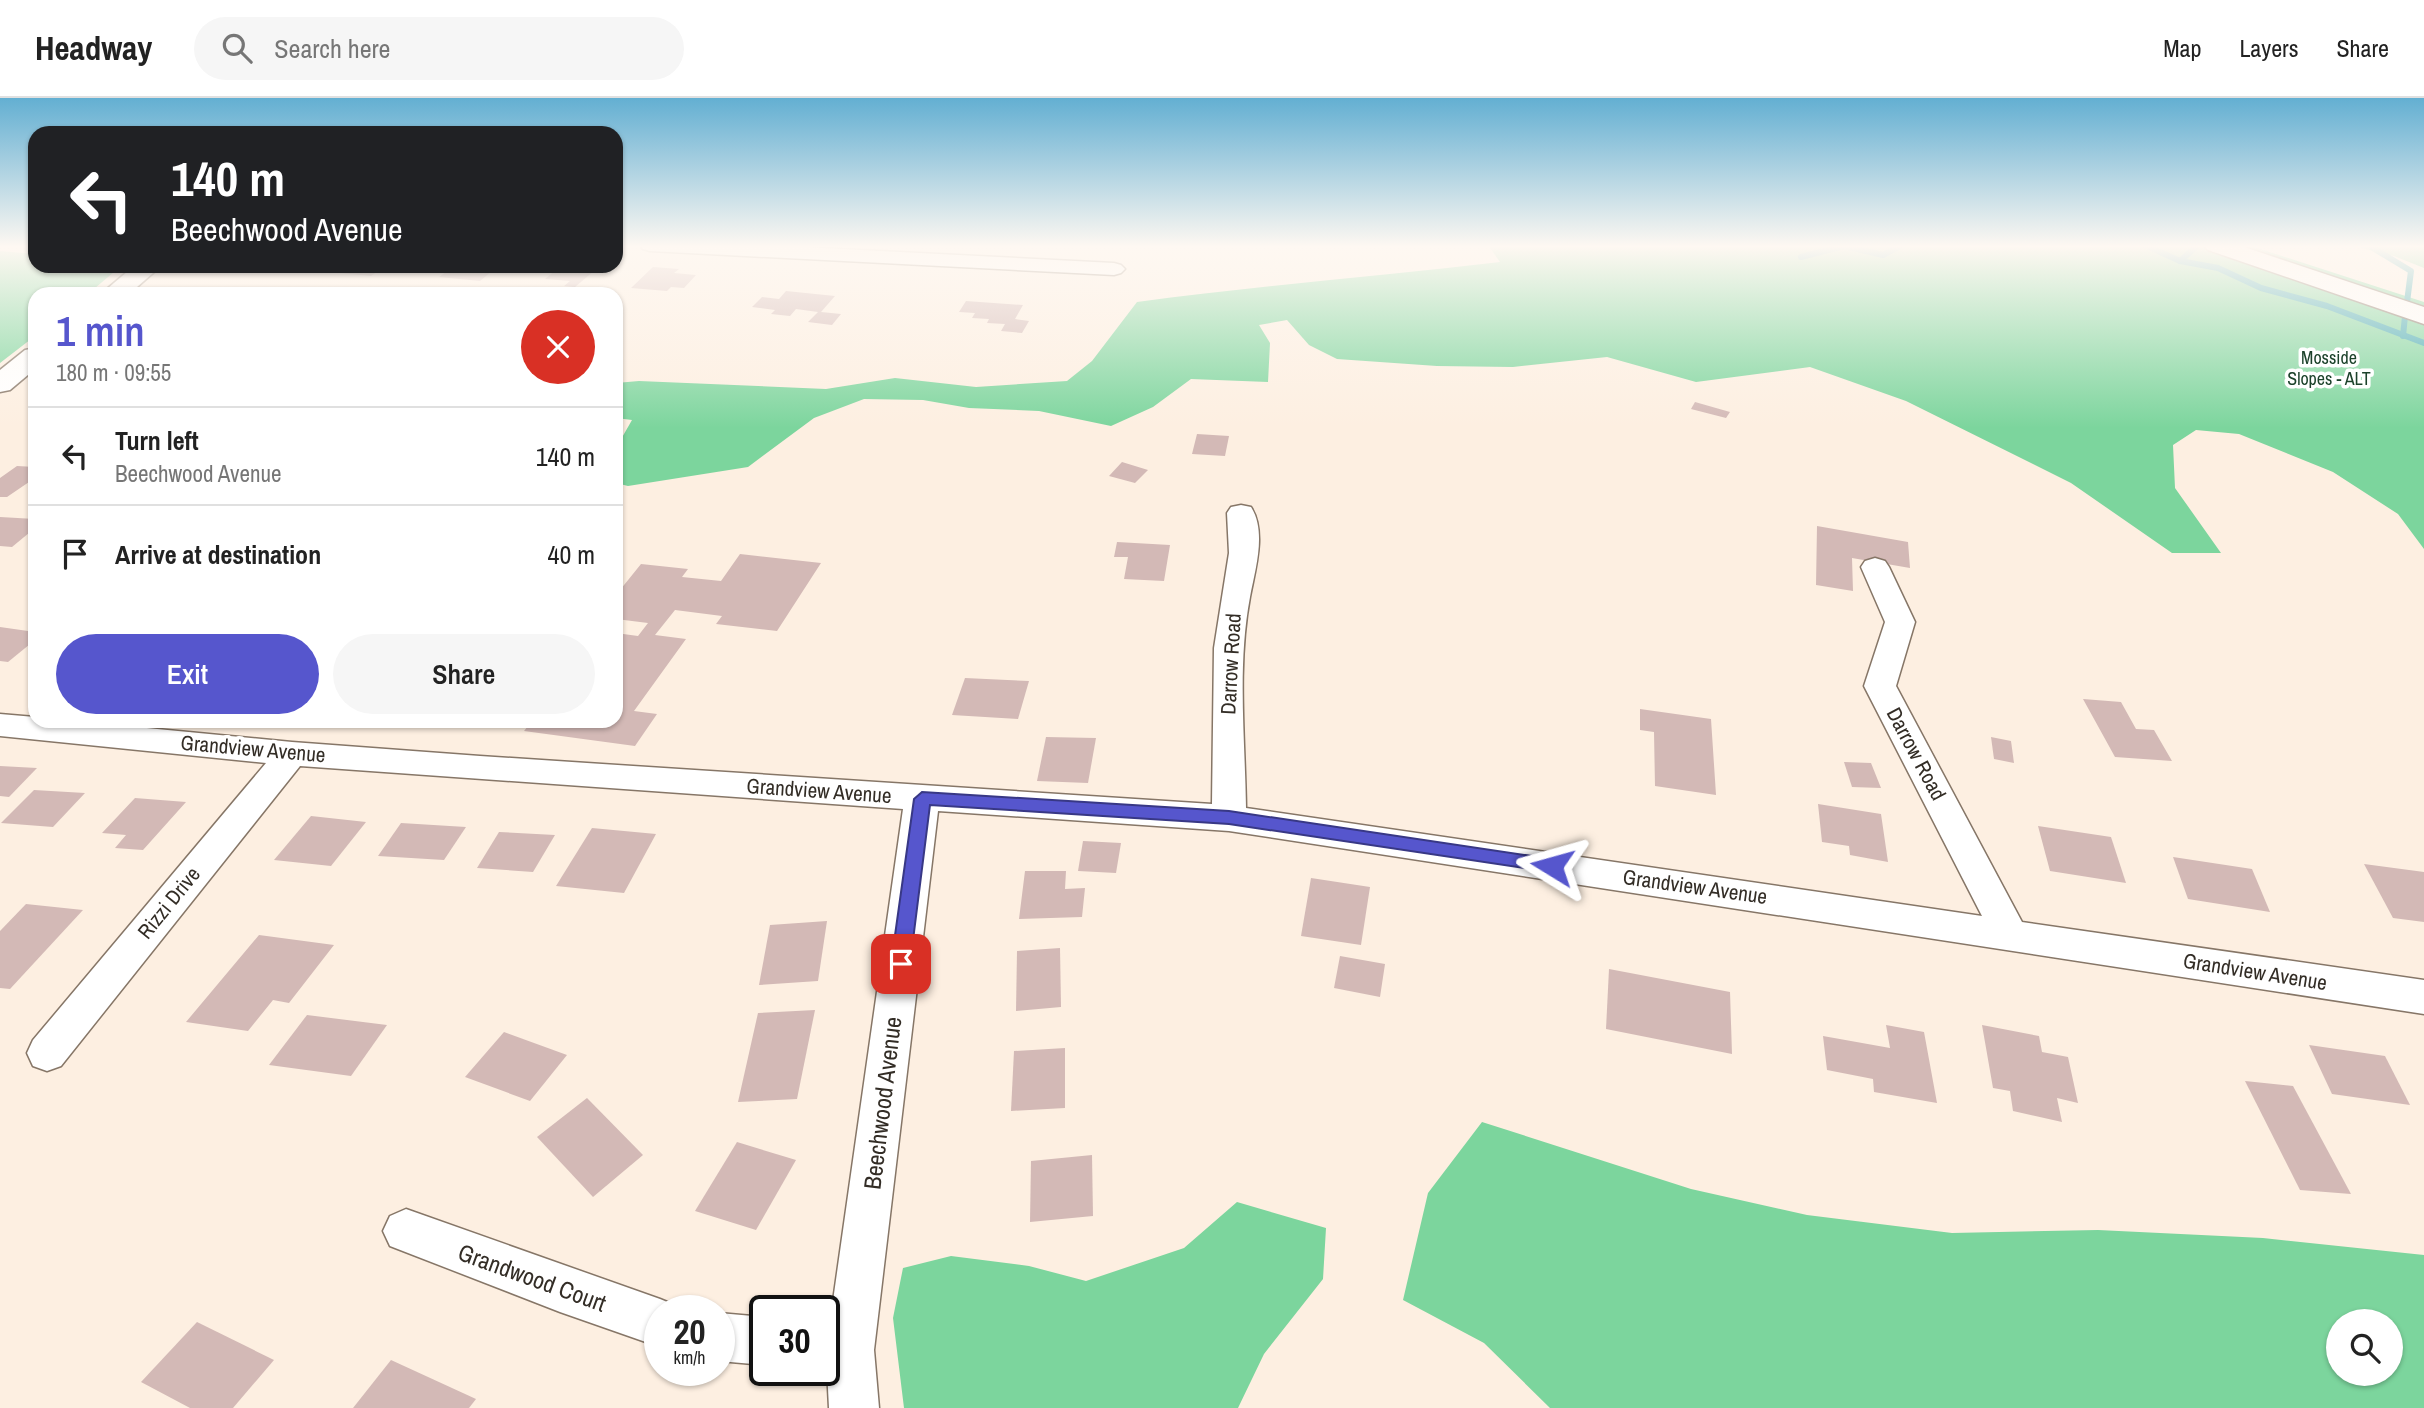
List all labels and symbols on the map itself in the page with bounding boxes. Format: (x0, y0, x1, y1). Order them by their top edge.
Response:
park label: Mosside Slopes - ALT (2287, 345, 2371, 391)
street label: Darrow Road (1213, 613, 1248, 715)
street label: Darrow Road (1880, 702, 1953, 805)
street label: Grandview Avenue (179, 728, 327, 769)
street label: Grandview Avenue (746, 771, 892, 810)
position arrow (1515, 829, 1589, 903)
street label: Rizzi Drive (131, 860, 207, 945)
street label: Grandview Avenue (1621, 862, 1769, 911)
pin (871, 934, 931, 994)
street label: Grandview Avenue (2181, 946, 2329, 997)
street label: Beechwood Avenue (856, 1015, 908, 1191)
street label: Grandwood Court (454, 1235, 611, 1319)
speed limit sign: 30 (749, 1295, 840, 1386)

